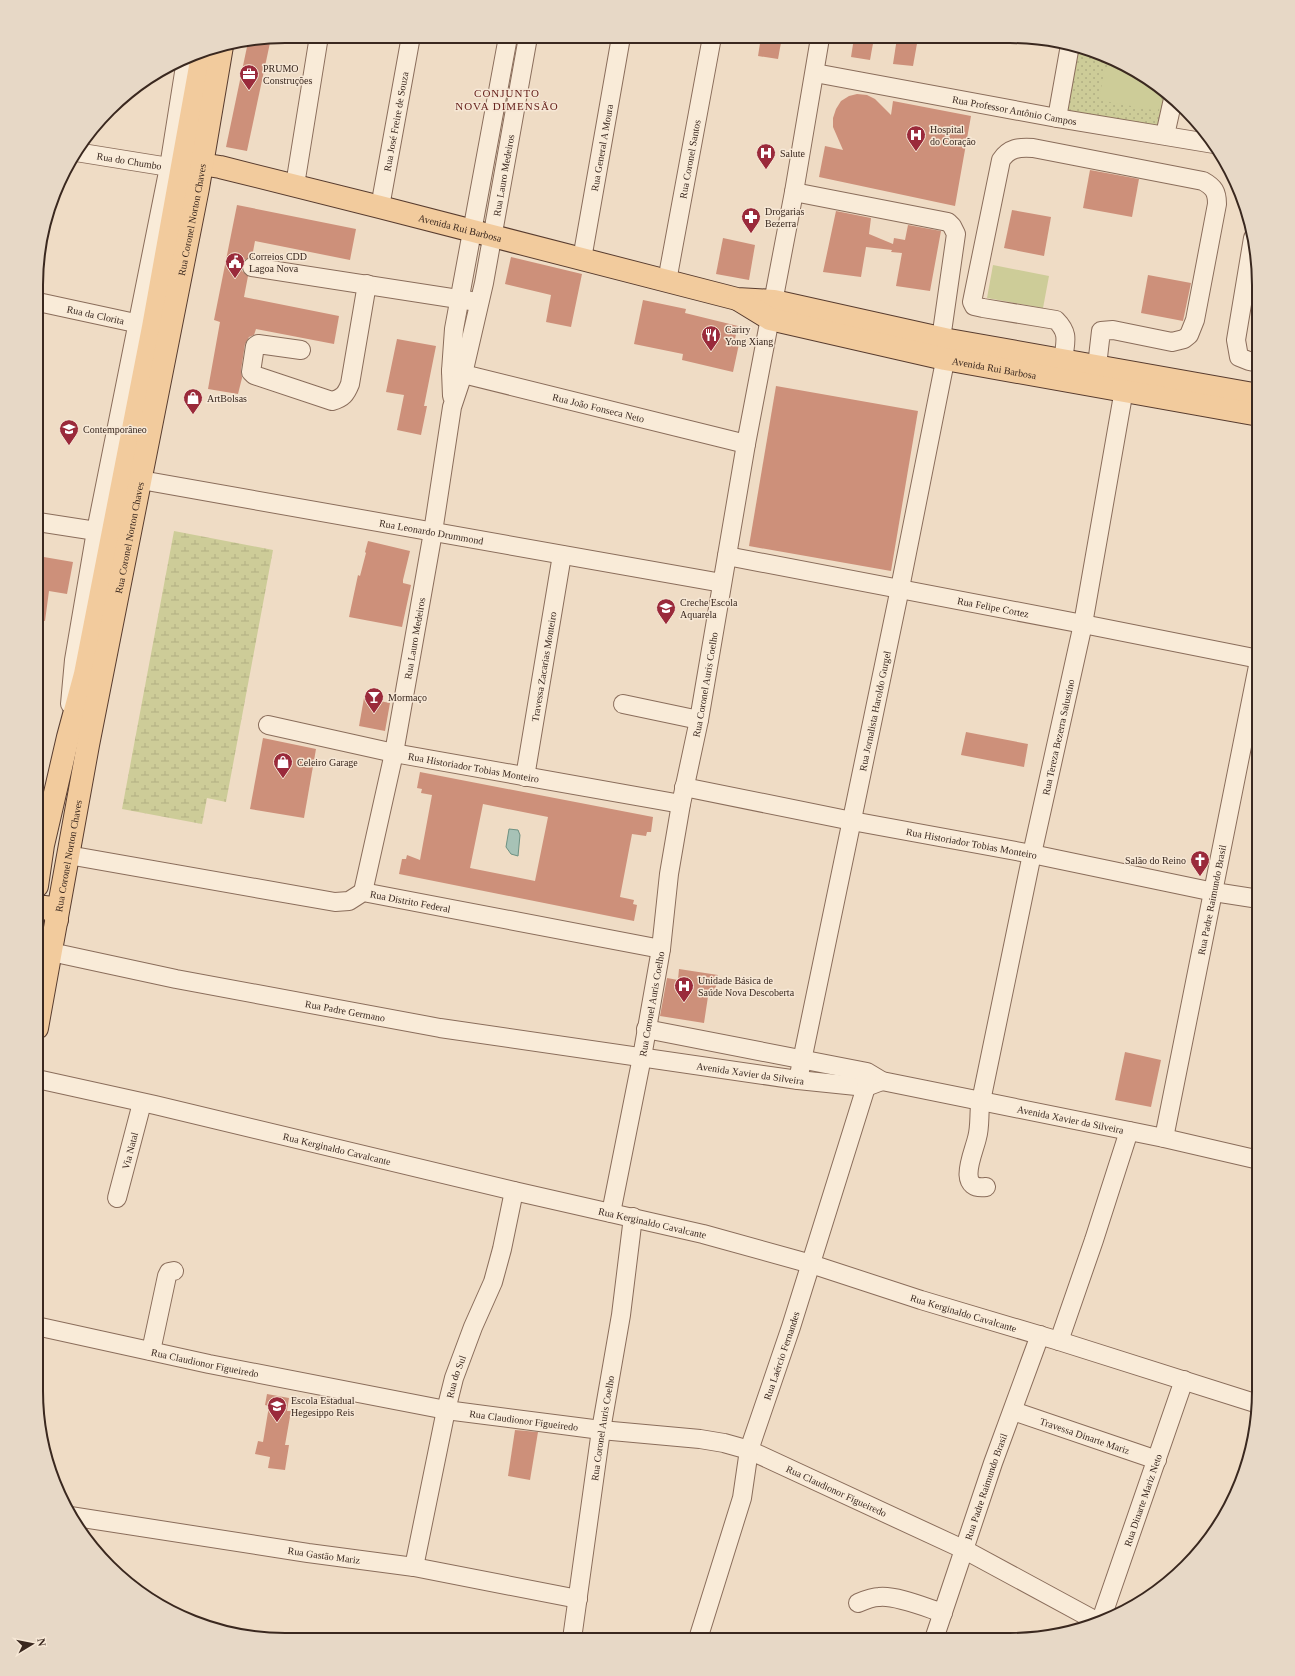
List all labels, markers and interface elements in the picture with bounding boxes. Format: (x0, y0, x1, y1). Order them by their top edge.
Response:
office icon: PRUMO Construções (238, 63, 260, 91)
place label: PRUMO Construções (263, 63, 313, 86)
street label: Rua José Freire de Souza (382, 70, 411, 172)
district label: CONJUNTO NOVA DIMENSÃO (455, 87, 559, 112)
street label: Rua Professor Antônio Campos (951, 94, 1078, 127)
street label: Rua General A Moura (589, 103, 615, 192)
street label: Rua Coronel Santos (677, 119, 703, 200)
hospital icon: Hospital do Coração (905, 124, 927, 152)
place label: Hospital do Coração (930, 124, 976, 147)
street label: Rua Lauro Medeiros (491, 133, 517, 217)
hospital icon: Salute (755, 142, 777, 170)
place label: Salute (780, 148, 806, 159)
street label: Rua do Chumbo (96, 150, 162, 172)
street label: Rua Coronel Norton Chaves (176, 163, 208, 277)
pharmacy icon: Drogarias Bezerra (740, 206, 762, 234)
place label: Drogarias Bezerra (765, 206, 805, 229)
street label: Avenida Rui Barbosa (417, 212, 503, 244)
public building icon: Correios CDD Lagoa Nova (224, 251, 246, 279)
place label: Correios CDD Lagoa Nova (249, 251, 307, 274)
street label: Rua da Clorita (66, 303, 126, 327)
restaurant icon: Cariry Yong Xiang (700, 324, 722, 352)
place label: Cariry Yong Xiang (725, 324, 773, 347)
street label: Avenida Rui Barbosa (951, 355, 1038, 381)
shop icon: ArtBolsas (182, 387, 204, 415)
street label: Rua João Fonseca Neto (551, 391, 646, 425)
place label: ArtBolsas (207, 393, 247, 404)
school or university icon: Contemporâneo (58, 418, 80, 446)
place label: Contemporâneo (83, 424, 147, 435)
street label: Rua Coronel Norton Chaves (113, 481, 146, 595)
street label: Rua Leonardo Drummond (378, 517, 484, 547)
street label: Rua Felipe Cortez (956, 595, 1030, 620)
street label: Rua Lauro Medeiros (402, 596, 427, 680)
school or university icon: Creche Escola Aquarela (655, 597, 677, 625)
place label: Creche Escola Aquarela (680, 597, 738, 620)
street label: Travessa Zacarias Monteiro (529, 611, 558, 723)
street label: Rua Coronel Auris Coelho (690, 631, 720, 738)
street label: Rua Jornalista Haroldo Gurgel (857, 650, 893, 772)
street label: Rua Tereza Bezerra Salustino (1040, 678, 1077, 796)
bar icon: Mormaço (363, 686, 385, 714)
place label: Mormaço (388, 692, 427, 703)
shop icon: Celeiro Garage (272, 751, 294, 779)
street label: Rua Historiador Tobias Monteiro (407, 751, 540, 785)
place label: Celeiro Garage (297, 757, 358, 768)
street label: Rua Coronel Norton Chaves (53, 799, 84, 913)
street label: Rua Historiador Tobias Monteiro (905, 826, 1038, 861)
street label: Rua Padre Raimundo Brasil (1196, 844, 1228, 956)
church icon: Salão do Reino (1189, 849, 1211, 877)
place label: Salão do Reino (1125, 855, 1186, 866)
street label: Rua Distrito Federal (369, 888, 452, 915)
street label: Rua Coronel Auris Coelho (637, 951, 666, 1057)
hospital icon: Unidade Básica de Saúde Nova Descoberta (673, 975, 695, 1003)
place label: Unidade Básica de Saúde Nova Descoberta (698, 975, 795, 998)
street label: Rua Padre Germano (304, 998, 386, 1024)
street label: Avenida Xavier da Silveira (696, 1060, 805, 1087)
street label: Avenida Xavier da Silveira (1016, 1103, 1125, 1136)
street label: Via Natal (120, 1131, 140, 1171)
street label: Rua Kerginaldo Cavalcante (282, 1131, 392, 1167)
street label: Rua Kerginaldo Cavalcante (597, 1205, 708, 1241)
street label: Rua Kerginaldo Cavalcante (909, 1292, 1018, 1334)
street label: Rua Laércio Fernandes (762, 1310, 802, 1401)
street label: Rua Claudionor Figueiredo (150, 1346, 260, 1380)
street label: Rua do Sul (444, 1354, 468, 1399)
street label: Rua Coronel Auris Coelho (589, 1375, 616, 1482)
school or university icon: Escola Estadual Hegesippo Reis (266, 1395, 288, 1423)
place label: Escola Estadual Hegesippo Reis (291, 1395, 355, 1418)
street label: Rua Claudionor Figueiredo (469, 1408, 579, 1433)
street label: Travessa Dinarte Mariz (1038, 1416, 1132, 1457)
street label: Rua Padre Raimundo Brasil (963, 1432, 1010, 1541)
street label: Rua Dinarte Mariz Neto (1122, 1452, 1164, 1548)
street label: Rua Claudionor Figueiredo (784, 1463, 888, 1519)
street label: Rua Gastão Mariz (287, 1545, 361, 1566)
north arrow (12, 1624, 52, 1664)
text: N (35, 1637, 48, 1647)

